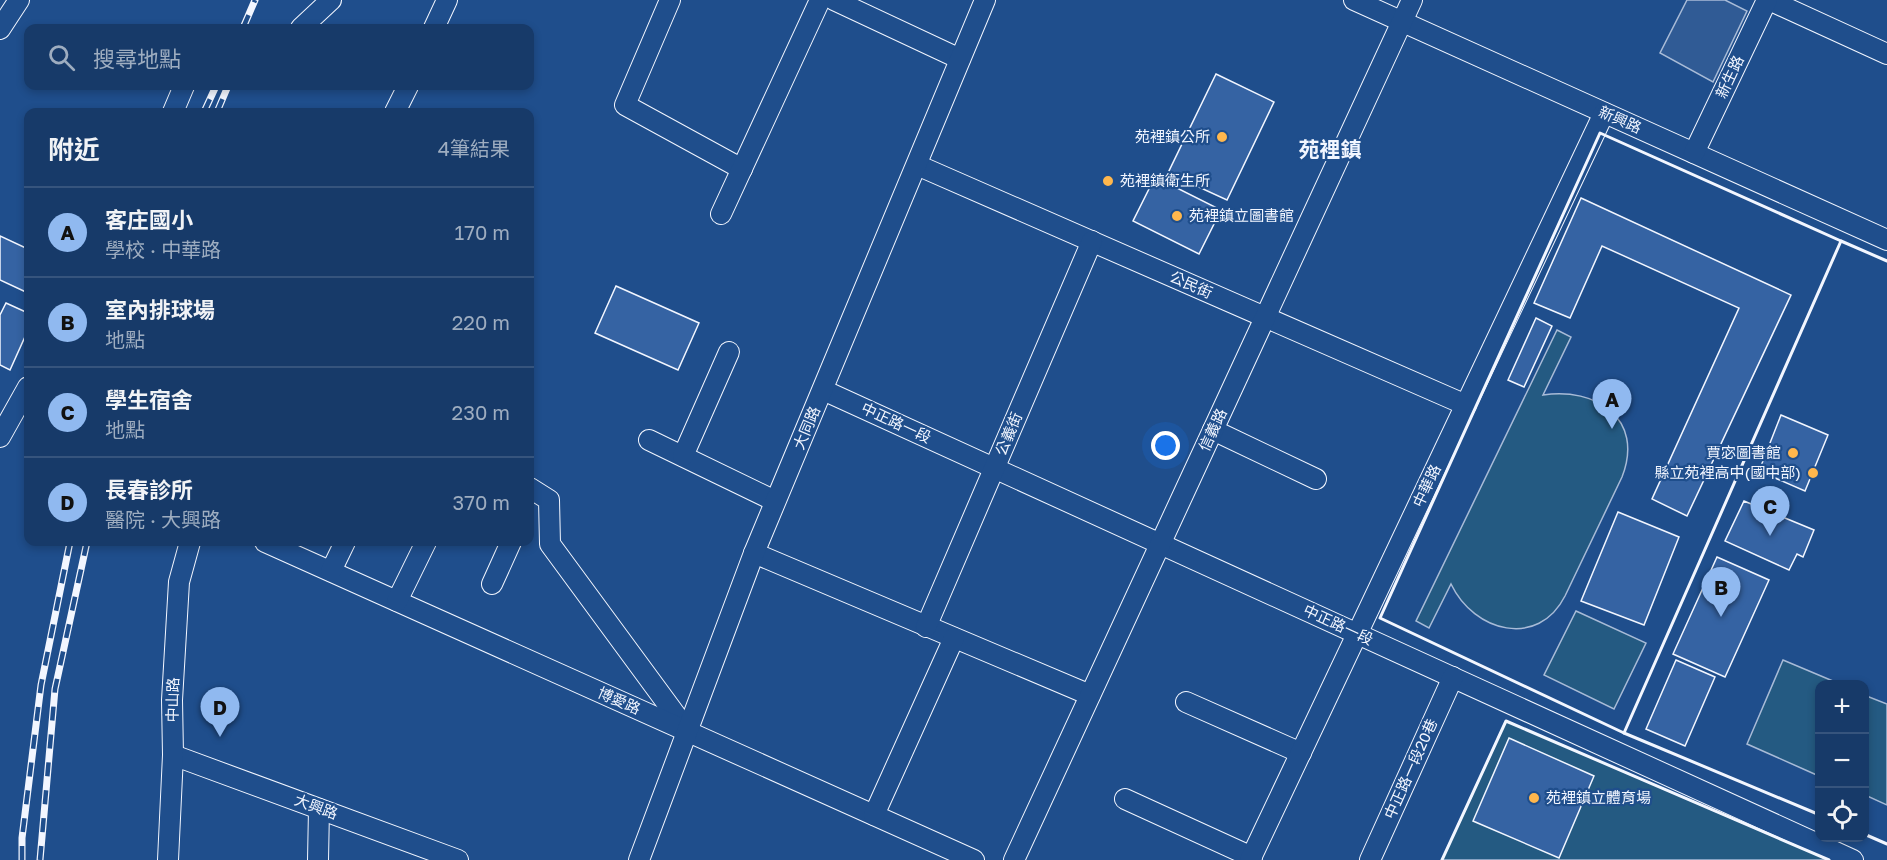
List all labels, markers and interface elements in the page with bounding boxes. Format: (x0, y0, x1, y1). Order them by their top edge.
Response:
search box (24, 24, 534, 90)
icon: search (45, 41, 78, 74)
text: 搜尋地點 (93, 45, 181, 72)
street label: 新生路 (1711, 52, 1747, 101)
street label: 新興路 (1596, 102, 1645, 136)
place label: 苑裡鎮公所 (1135, 127, 1210, 145)
marker: 苑裡鎮公所 (1215, 130, 1229, 144)
text: 附近 (48, 134, 100, 165)
text: 4筆結果 (438, 136, 510, 160)
district label: 苑裡鎮 (1299, 136, 1362, 162)
place label: 苑裡鎮衛生所 (1120, 171, 1210, 189)
marker: 苑裡鎮衛生所 (1101, 174, 1115, 188)
text: 客庄國小 (105, 206, 193, 233)
place label: 苑裡鎮立圖書館 (1189, 206, 1294, 224)
marker: 苑裡鎮立圖書館 (1170, 209, 1184, 223)
text: A (60, 220, 75, 244)
text: 170 m (455, 220, 510, 244)
text: 學校 · 中華路 (105, 237, 221, 261)
street label: 公民街 (1167, 267, 1216, 301)
text: 室內排球場 (105, 296, 215, 323)
text: B (60, 310, 75, 334)
text: 220 m (452, 310, 510, 334)
text: 地點 (105, 327, 145, 351)
pin: A (1592, 380, 1632, 429)
text: 學生宿舍 (105, 386, 193, 413)
street label: 中正路一段 (859, 398, 934, 446)
text: C (60, 400, 75, 424)
text: 230 m (452, 400, 510, 424)
street label: 大同路 (789, 403, 823, 452)
street label: 信義路 (1194, 405, 1230, 454)
street label: 公義街 (991, 409, 1025, 458)
text: 地點 (105, 417, 145, 441)
your location (1151, 431, 1180, 460)
place label: 賈宓圖書館 (1706, 443, 1781, 461)
marker: 賈宓圖書館 (1786, 446, 1800, 460)
street label: 中華路 (1408, 461, 1444, 510)
place label: 縣立苑裡高中(國中部) (1655, 463, 1801, 481)
marker: 縣立苑裡高中(國中部) (1806, 466, 1820, 480)
text: 長春診所 (105, 476, 193, 503)
pin: C (1750, 486, 1790, 536)
text: D (60, 490, 75, 514)
text: 370 m (453, 490, 510, 514)
text: 醫院 · 大興路 (105, 507, 221, 531)
pin: B (1702, 568, 1740, 617)
street label: 中正路一段 (1301, 600, 1376, 648)
street label: 中山路 (163, 677, 181, 723)
map controls (1815, 680, 1869, 842)
button: + (1815, 680, 1869, 734)
street label: 博愛路 (595, 683, 644, 717)
pin: D (200, 688, 240, 737)
street label: 中正路一段20巷 (1380, 716, 1440, 822)
button: − (1815, 734, 1869, 788)
place label: 苑裡鎮立體育場 (1546, 788, 1651, 806)
button: locate (1815, 788, 1869, 842)
street label: 大興路 (292, 790, 341, 822)
marker: 苑裡鎮立體育場 (1527, 791, 1541, 805)

